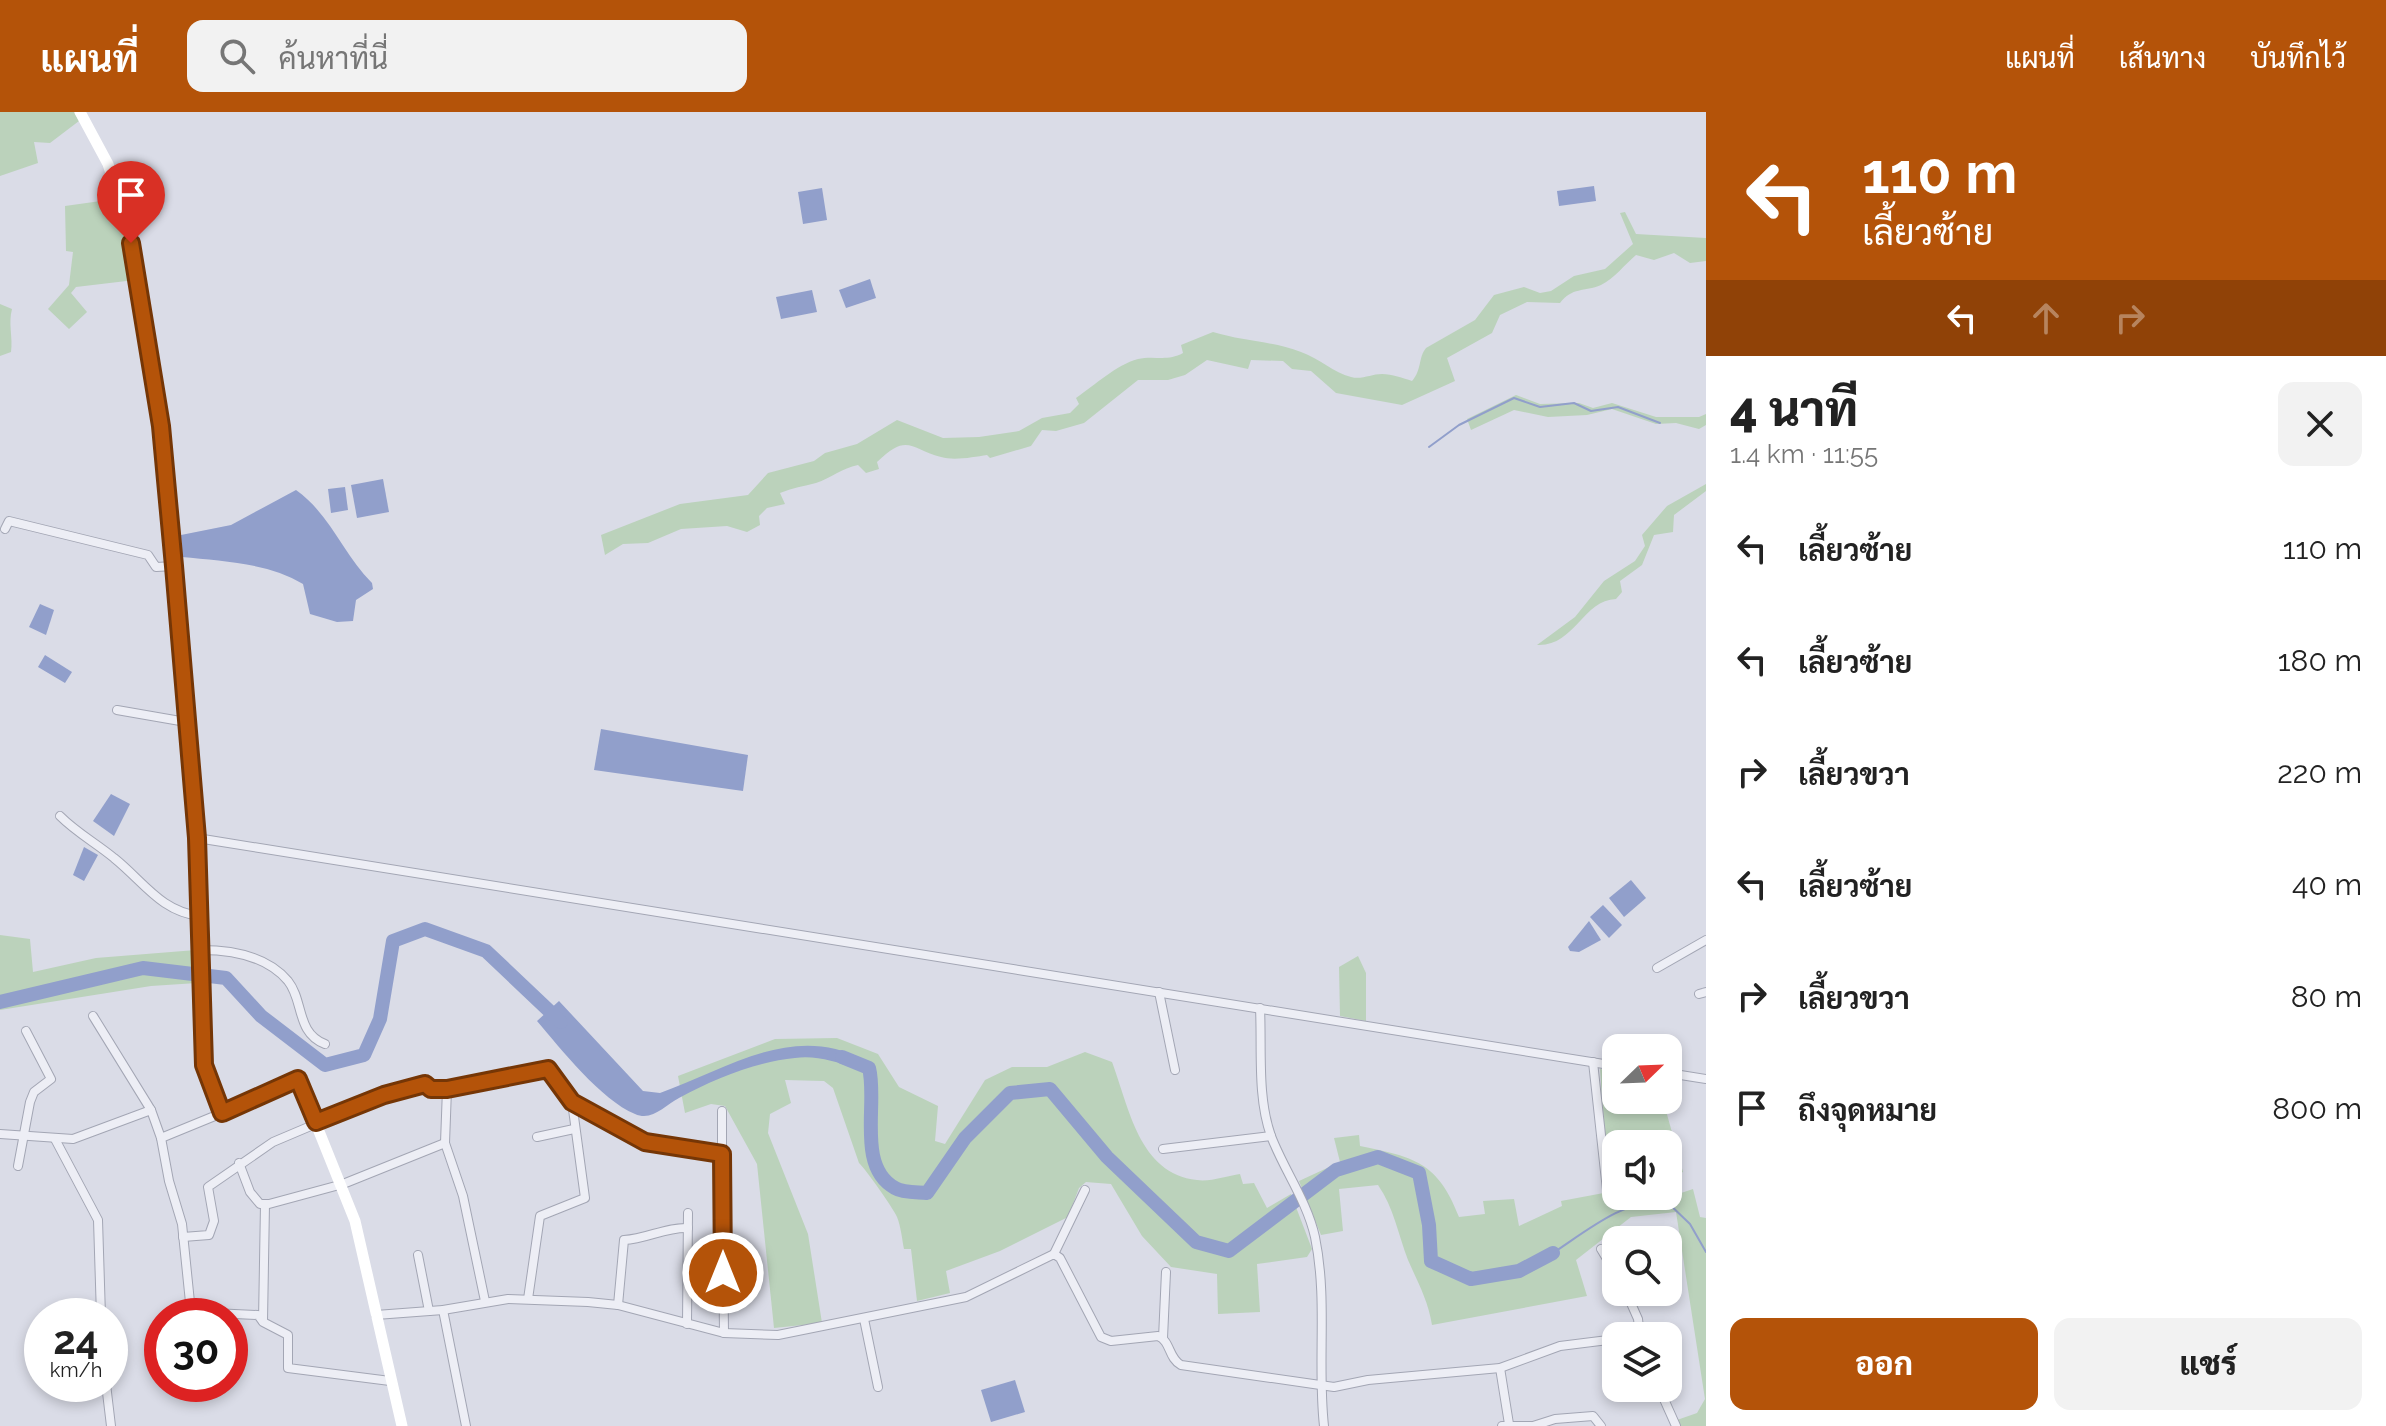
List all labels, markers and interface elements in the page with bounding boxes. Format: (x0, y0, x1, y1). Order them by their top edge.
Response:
search box (187, 20, 747, 92)
icon: search (215, 34, 259, 78)
text: แผนที่ (40, 36, 139, 81)
text: ค้นหาที่นี่ (279, 41, 388, 76)
text: แผนที่ (2005, 42, 2075, 75)
text: เส้นทาง (2119, 42, 2206, 75)
text: บันทึกไว้ (2250, 42, 2346, 75)
text: 110 m (1862, 140, 2017, 206)
icon: left (1730, 144, 1834, 248)
pin (97, 161, 165, 243)
icon: arrive (109, 173, 153, 217)
text: เลี้ยวซ้าย (1862, 211, 1993, 253)
icon: left (1940, 296, 1984, 340)
icon: ahead (2024, 296, 2068, 340)
icon: right (2108, 296, 2152, 340)
text: 4 นาที (1730, 381, 1858, 437)
button: close (2278, 382, 2362, 466)
text: 1.4 km · 11:55 (1730, 439, 1878, 469)
icon: left (1730, 526, 1774, 570)
text: 110 m (2283, 531, 2362, 566)
text: เลี้ยวซ้าย (1798, 533, 1912, 568)
icon: left (1730, 638, 1774, 682)
text: 180 m (2278, 643, 2362, 678)
text: เลี้ยวซ้าย (1798, 645, 1912, 680)
icon: right (1730, 750, 1774, 794)
text: 220 m (2277, 755, 2362, 790)
text: เลี้ยวขวา (1798, 757, 1910, 792)
icon: left (1730, 862, 1774, 906)
text: 40 m (2292, 867, 2362, 902)
text: เลี้ยวซ้าย (1798, 869, 1912, 904)
icon: right (1730, 974, 1774, 1018)
text: 80 m (2291, 979, 2362, 1014)
text: เลี้ยวขวา (1798, 981, 1910, 1016)
north arrow (1602, 1034, 1682, 1114)
map controls (1602, 1034, 1682, 1402)
icon: arrive (1730, 1086, 1774, 1130)
text: 800 m (2272, 1091, 2362, 1126)
text: ถึงจุดหมาย (1798, 1093, 1937, 1128)
button: sound (1602, 1130, 1682, 1210)
button: search (1602, 1226, 1682, 1306)
position arrow (681, 1231, 765, 1315)
speed limit sign: 30 (144, 1298, 248, 1402)
text: 24 (53, 1316, 99, 1363)
button: ออก (1730, 1318, 2038, 1410)
button: แชร์ (2054, 1318, 2362, 1410)
button: layers (1602, 1322, 1682, 1402)
text: km/h (50, 1358, 102, 1382)

